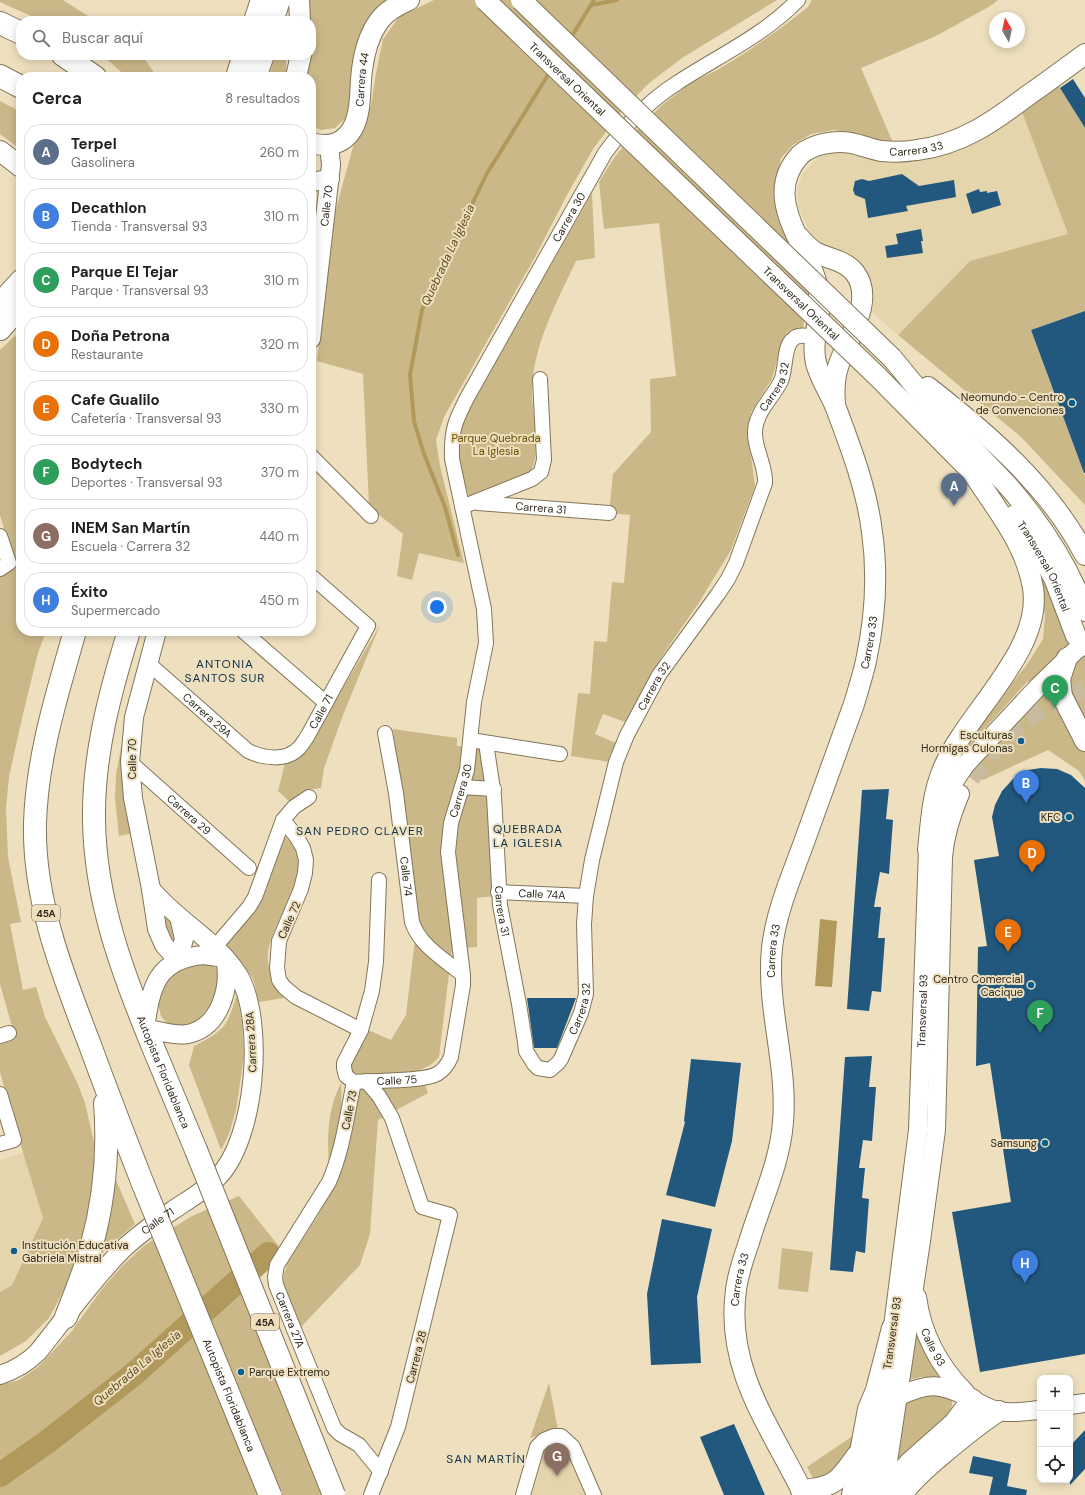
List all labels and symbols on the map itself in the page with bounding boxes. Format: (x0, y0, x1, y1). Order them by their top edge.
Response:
north arrow (989, 12, 1025, 48)
street label: Transversal Oriental (526, 39, 608, 119)
street label: Carrera 44 (352, 51, 372, 107)
street label: Carrera 33 (889, 138, 945, 159)
street label: Calle 70 (317, 185, 336, 227)
street label: Carrera 30 (549, 190, 588, 245)
water label: Quebrada La Iglesia (417, 201, 479, 308)
street label: Transversal Oriental (760, 263, 842, 343)
street label: Carrera 32 (756, 361, 792, 414)
place label: Neomundo - Centro de Convenciones (961, 390, 1064, 417)
marker: Neomundo - Centro de Convenciones (1067, 398, 1077, 408)
park label: Parque Quebrada La Iglesia (451, 431, 541, 458)
pin: A (941, 473, 967, 506)
street label: Carrera 31 (515, 499, 567, 517)
street label: Transversal Oriental (1014, 518, 1073, 613)
your location (427, 597, 447, 617)
street label: Carrera 33 (857, 615, 880, 671)
district label: ANTONIA SANTOS SUR (185, 656, 265, 686)
street label: Carrera 32 (634, 659, 673, 713)
pin: C (1042, 675, 1068, 708)
street label: Carrera 29A (180, 690, 235, 741)
street label: Calle 71 (306, 692, 336, 732)
place label: Esculturas Hormigas Culonas (921, 728, 1013, 755)
marker: Esculturas Hormigas Culonas (1016, 736, 1026, 746)
street label: Calle 70 (125, 738, 139, 780)
street label: Carrera 30 (446, 763, 475, 819)
pin: B (1013, 770, 1039, 803)
street label: Carrera 29 (164, 791, 214, 838)
place label: KFC (1041, 810, 1061, 824)
marker: KFC (1064, 812, 1074, 822)
district label: QUEBRADA LA IGLESIA (493, 821, 563, 851)
district label: SAN PEDRO CLAVER (296, 823, 424, 839)
pin: D (1019, 840, 1045, 873)
street label: Calle 74 (397, 856, 416, 897)
street label: Carrera 31 (492, 885, 513, 937)
street label: Calle 74A (518, 886, 566, 902)
street label: Calle 72 (274, 899, 304, 941)
road number: 45A (32, 905, 60, 921)
pin: E (995, 919, 1021, 952)
street label: Carrera 33 (764, 923, 783, 978)
place label: Centro Comercial Cacique (933, 972, 1023, 999)
street label: Transversal 93 (914, 974, 931, 1048)
marker: Centro Comercial Cacique (1026, 980, 1036, 990)
street label: Carrera 32 (565, 982, 593, 1037)
pin: F (1027, 1000, 1053, 1033)
street label: Carrera 28A (242, 1011, 260, 1073)
street label: Autopista Floridablanca (134, 1013, 193, 1130)
street label: Calle 75 (377, 1072, 418, 1088)
street label: Calle 73 (338, 1089, 360, 1131)
place label: Samsung (991, 1136, 1037, 1150)
marker: Samsung (1040, 1138, 1050, 1148)
street label: Calle 71 (138, 1204, 177, 1238)
place label: Institución Educativa Gabriela Mistral (22, 1238, 128, 1265)
marker: Institución Educativa Gabriela Mistral (9, 1246, 19, 1256)
pin: H (1012, 1250, 1038, 1283)
street label: Carrera 33 (727, 1251, 752, 1307)
street label: Carrera 27A (272, 1290, 308, 1350)
street label: Transversal 93 (880, 1296, 904, 1370)
road number: 45A (251, 1314, 279, 1330)
water label: Quebrada La Iglesia (90, 1326, 185, 1409)
street label: Calle 93 (918, 1326, 949, 1369)
street label: Carrera 28 (403, 1329, 429, 1385)
street label: Autopista Floridablanca (200, 1337, 258, 1454)
place label: Parque Extremo (249, 1365, 330, 1379)
marker: Parque Extremo (236, 1367, 246, 1377)
pin: G (544, 1443, 570, 1476)
district label: SAN MARTÍN (446, 1451, 526, 1467)

